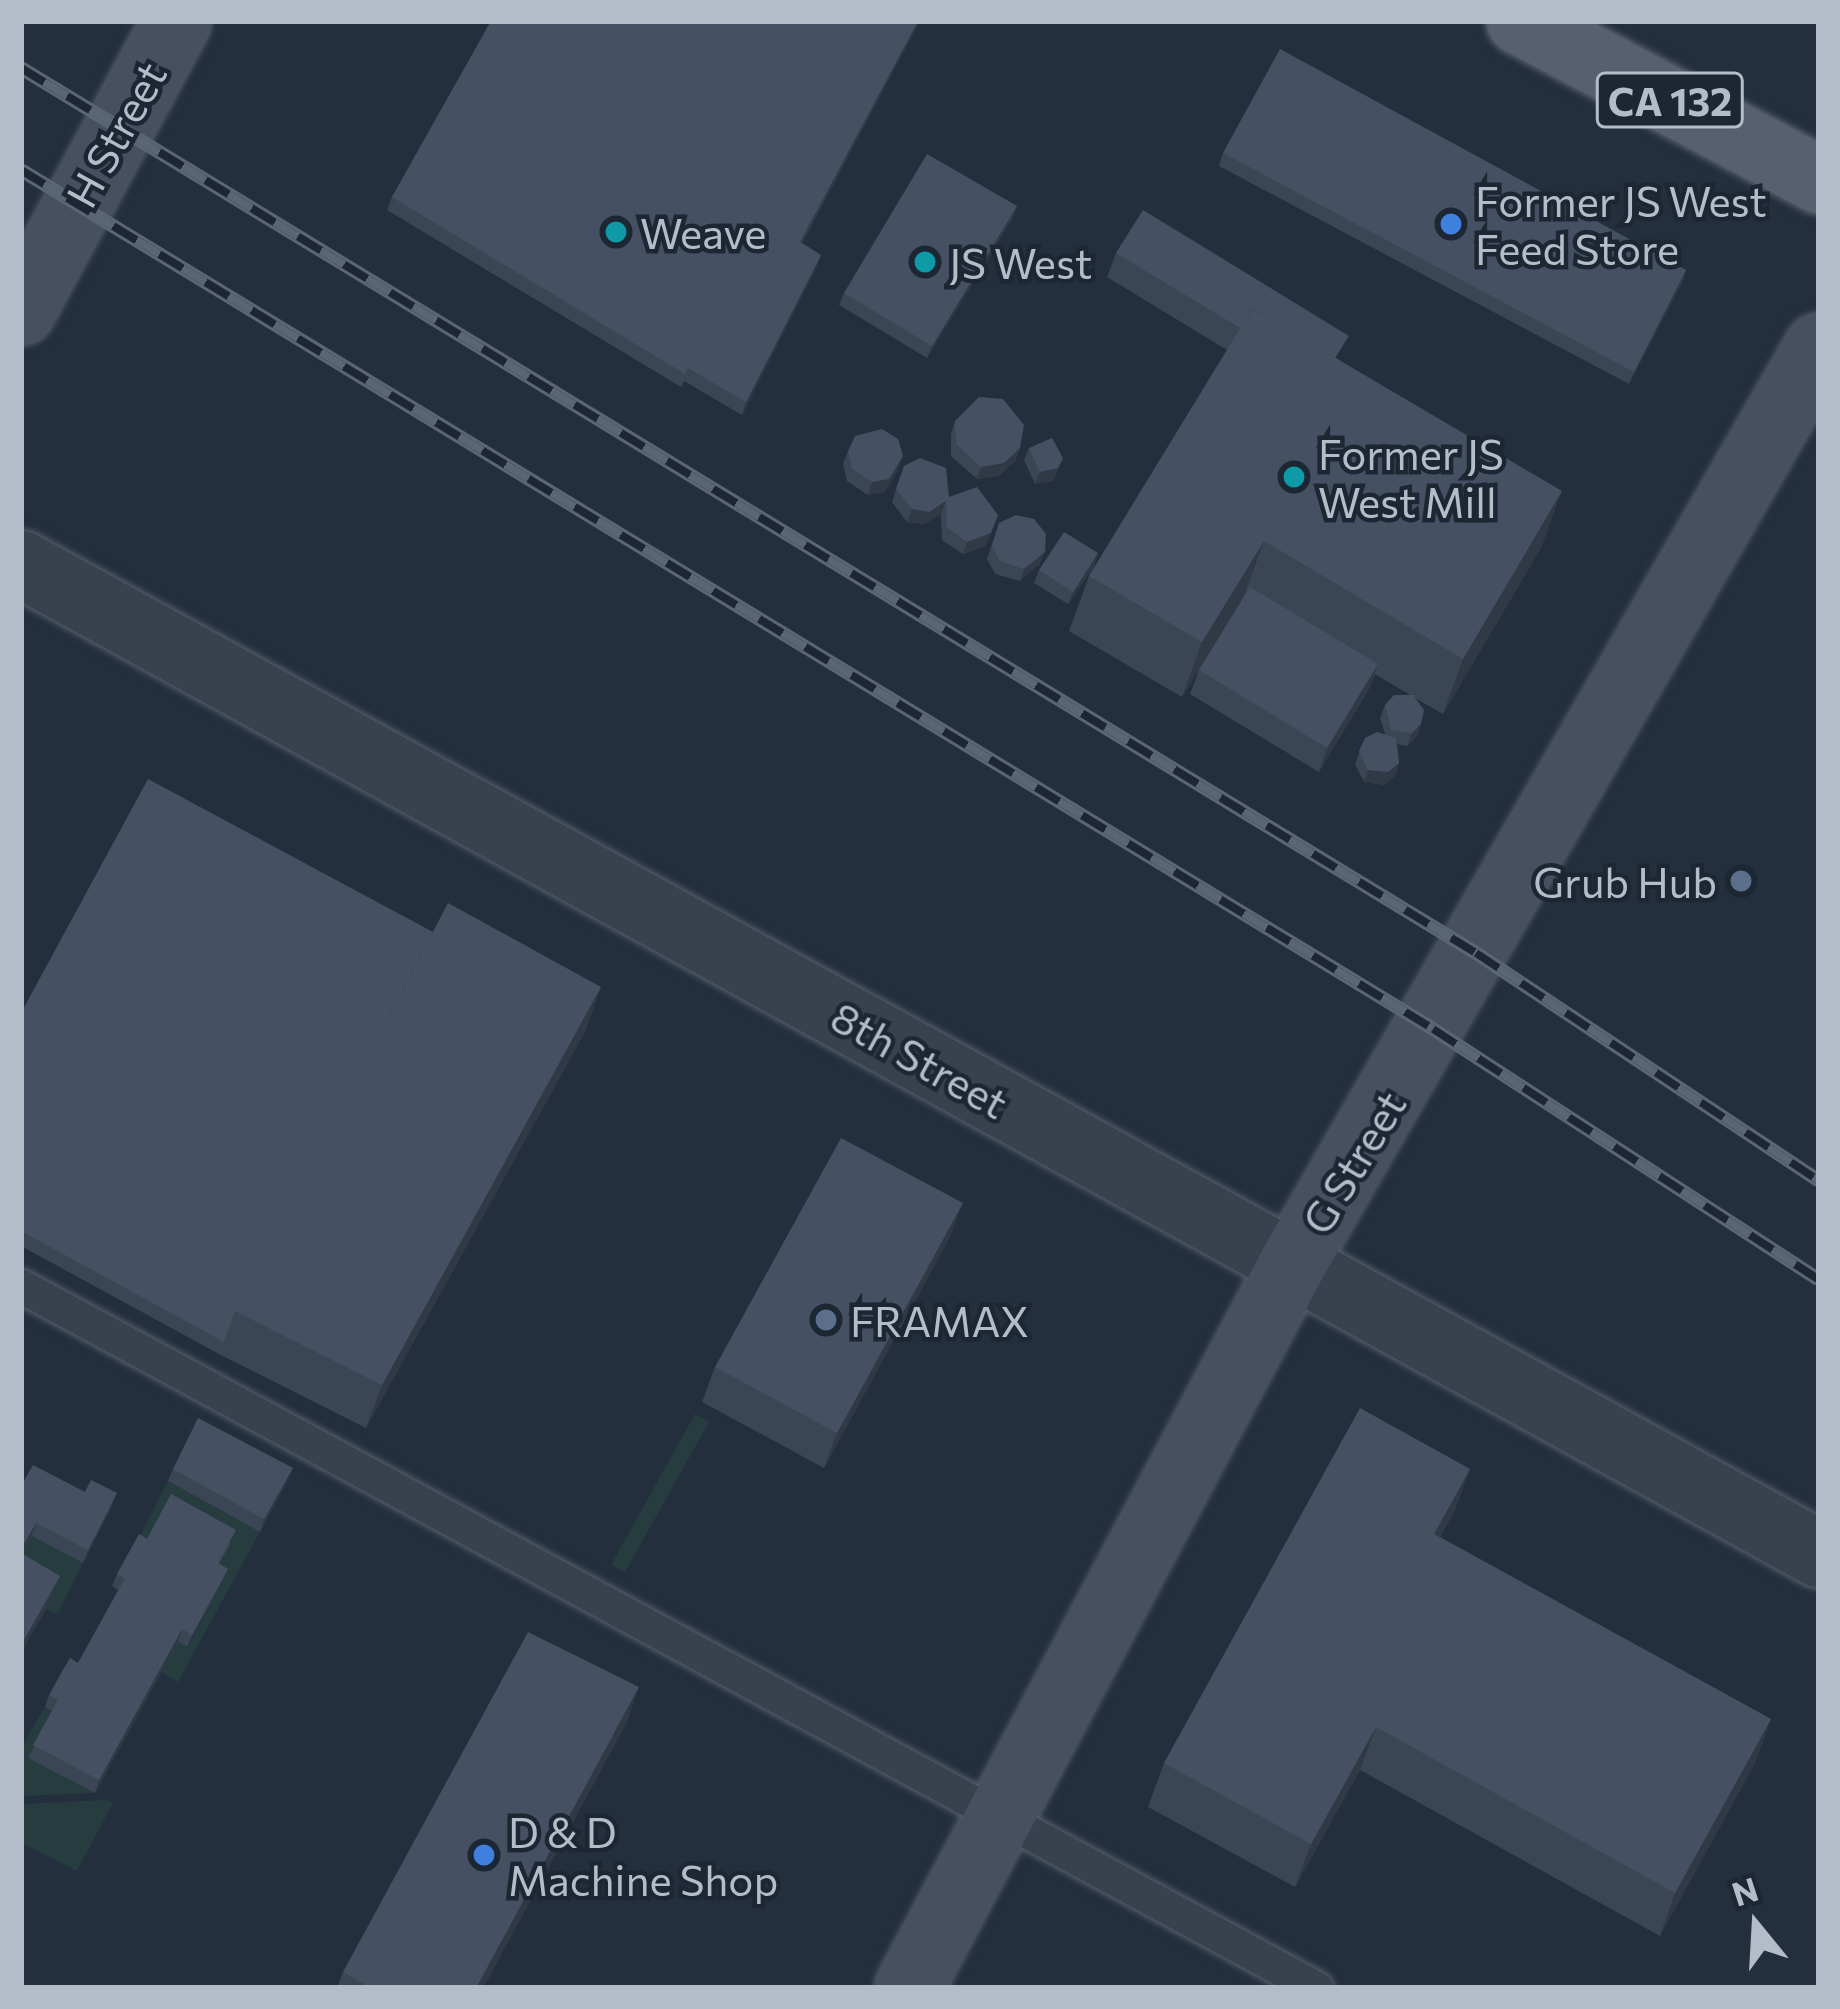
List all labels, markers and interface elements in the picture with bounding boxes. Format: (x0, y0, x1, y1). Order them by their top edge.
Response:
street label: H Street (55, 53, 175, 215)
road number: CA 132 (1595, 67, 1745, 133)
place label: Former JS West Feed Store (1475, 175, 1767, 274)
place label: Weave (640, 207, 766, 257)
marker: Former JS West Feed Store (1438, 211, 1464, 237)
marker: Weave (603, 219, 629, 245)
place label: JS West (949, 237, 1092, 287)
marker: JS West (912, 249, 938, 275)
place label: Former JS West Mill (1318, 428, 1504, 526)
marker: Former JS West Mill (1281, 464, 1307, 490)
place label: Grub Hub (1533, 856, 1717, 906)
marker: Grub Hub (1728, 868, 1754, 894)
street label: 8th Street (823, 990, 1017, 1128)
street label: G Street (1291, 1082, 1415, 1242)
place label: FRAMAX (850, 1295, 1029, 1345)
marker: FRAMAX (813, 1307, 839, 1333)
place label: D & D Machine Shop (508, 1806, 778, 1904)
marker: D & D Machine Shop (471, 1842, 497, 1868)
north arrow (1696, 1865, 1816, 1985)
text: N (1727, 1867, 1763, 1914)

